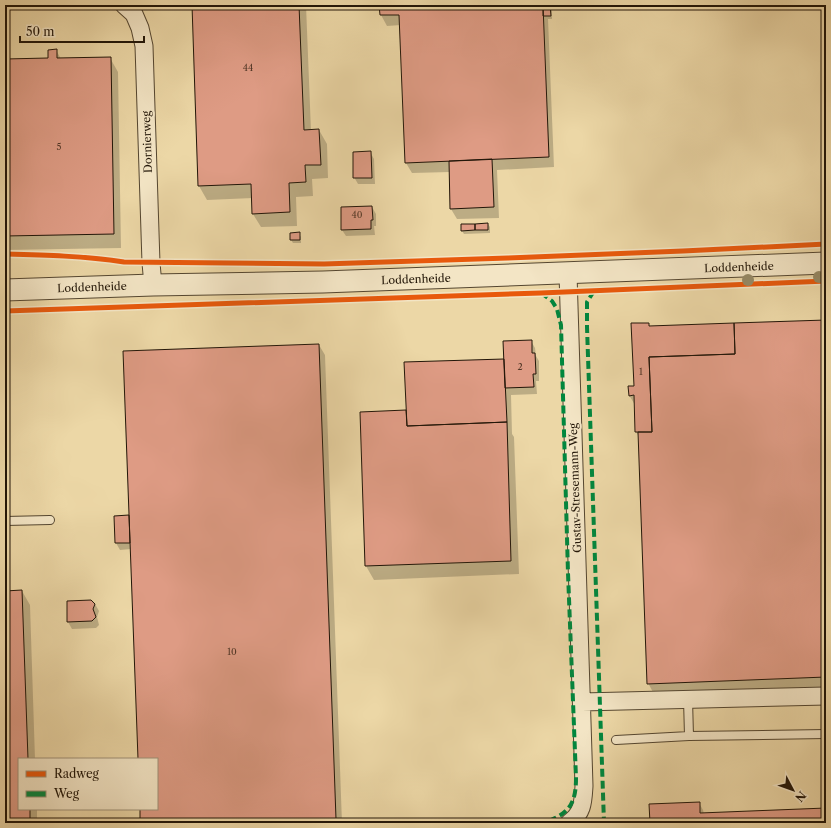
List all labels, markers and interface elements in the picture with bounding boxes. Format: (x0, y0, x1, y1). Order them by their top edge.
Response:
scale bar (20, 18, 144, 44)
text: 50 m (26, 24, 55, 39)
house number: 44 (243, 62, 253, 73)
street label: Dornierweg (139, 111, 155, 173)
house number: 5 (57, 141, 62, 152)
house number: 40 (352, 209, 363, 220)
street label: Loddenheide (704, 259, 774, 275)
street label: Loddenheide (381, 271, 451, 287)
street label: Loddenheide (57, 279, 127, 295)
house number: 2 (517, 361, 523, 372)
house number: 1 (639, 366, 643, 377)
street label: Gustav-Stresemann-Weg (566, 423, 584, 553)
house number: 10 (227, 646, 237, 657)
legend (18, 758, 158, 810)
text: Radweg (54, 766, 100, 781)
north arrow (773, 770, 813, 810)
text: Weg (53, 786, 80, 801)
text: N (792, 788, 809, 805)

